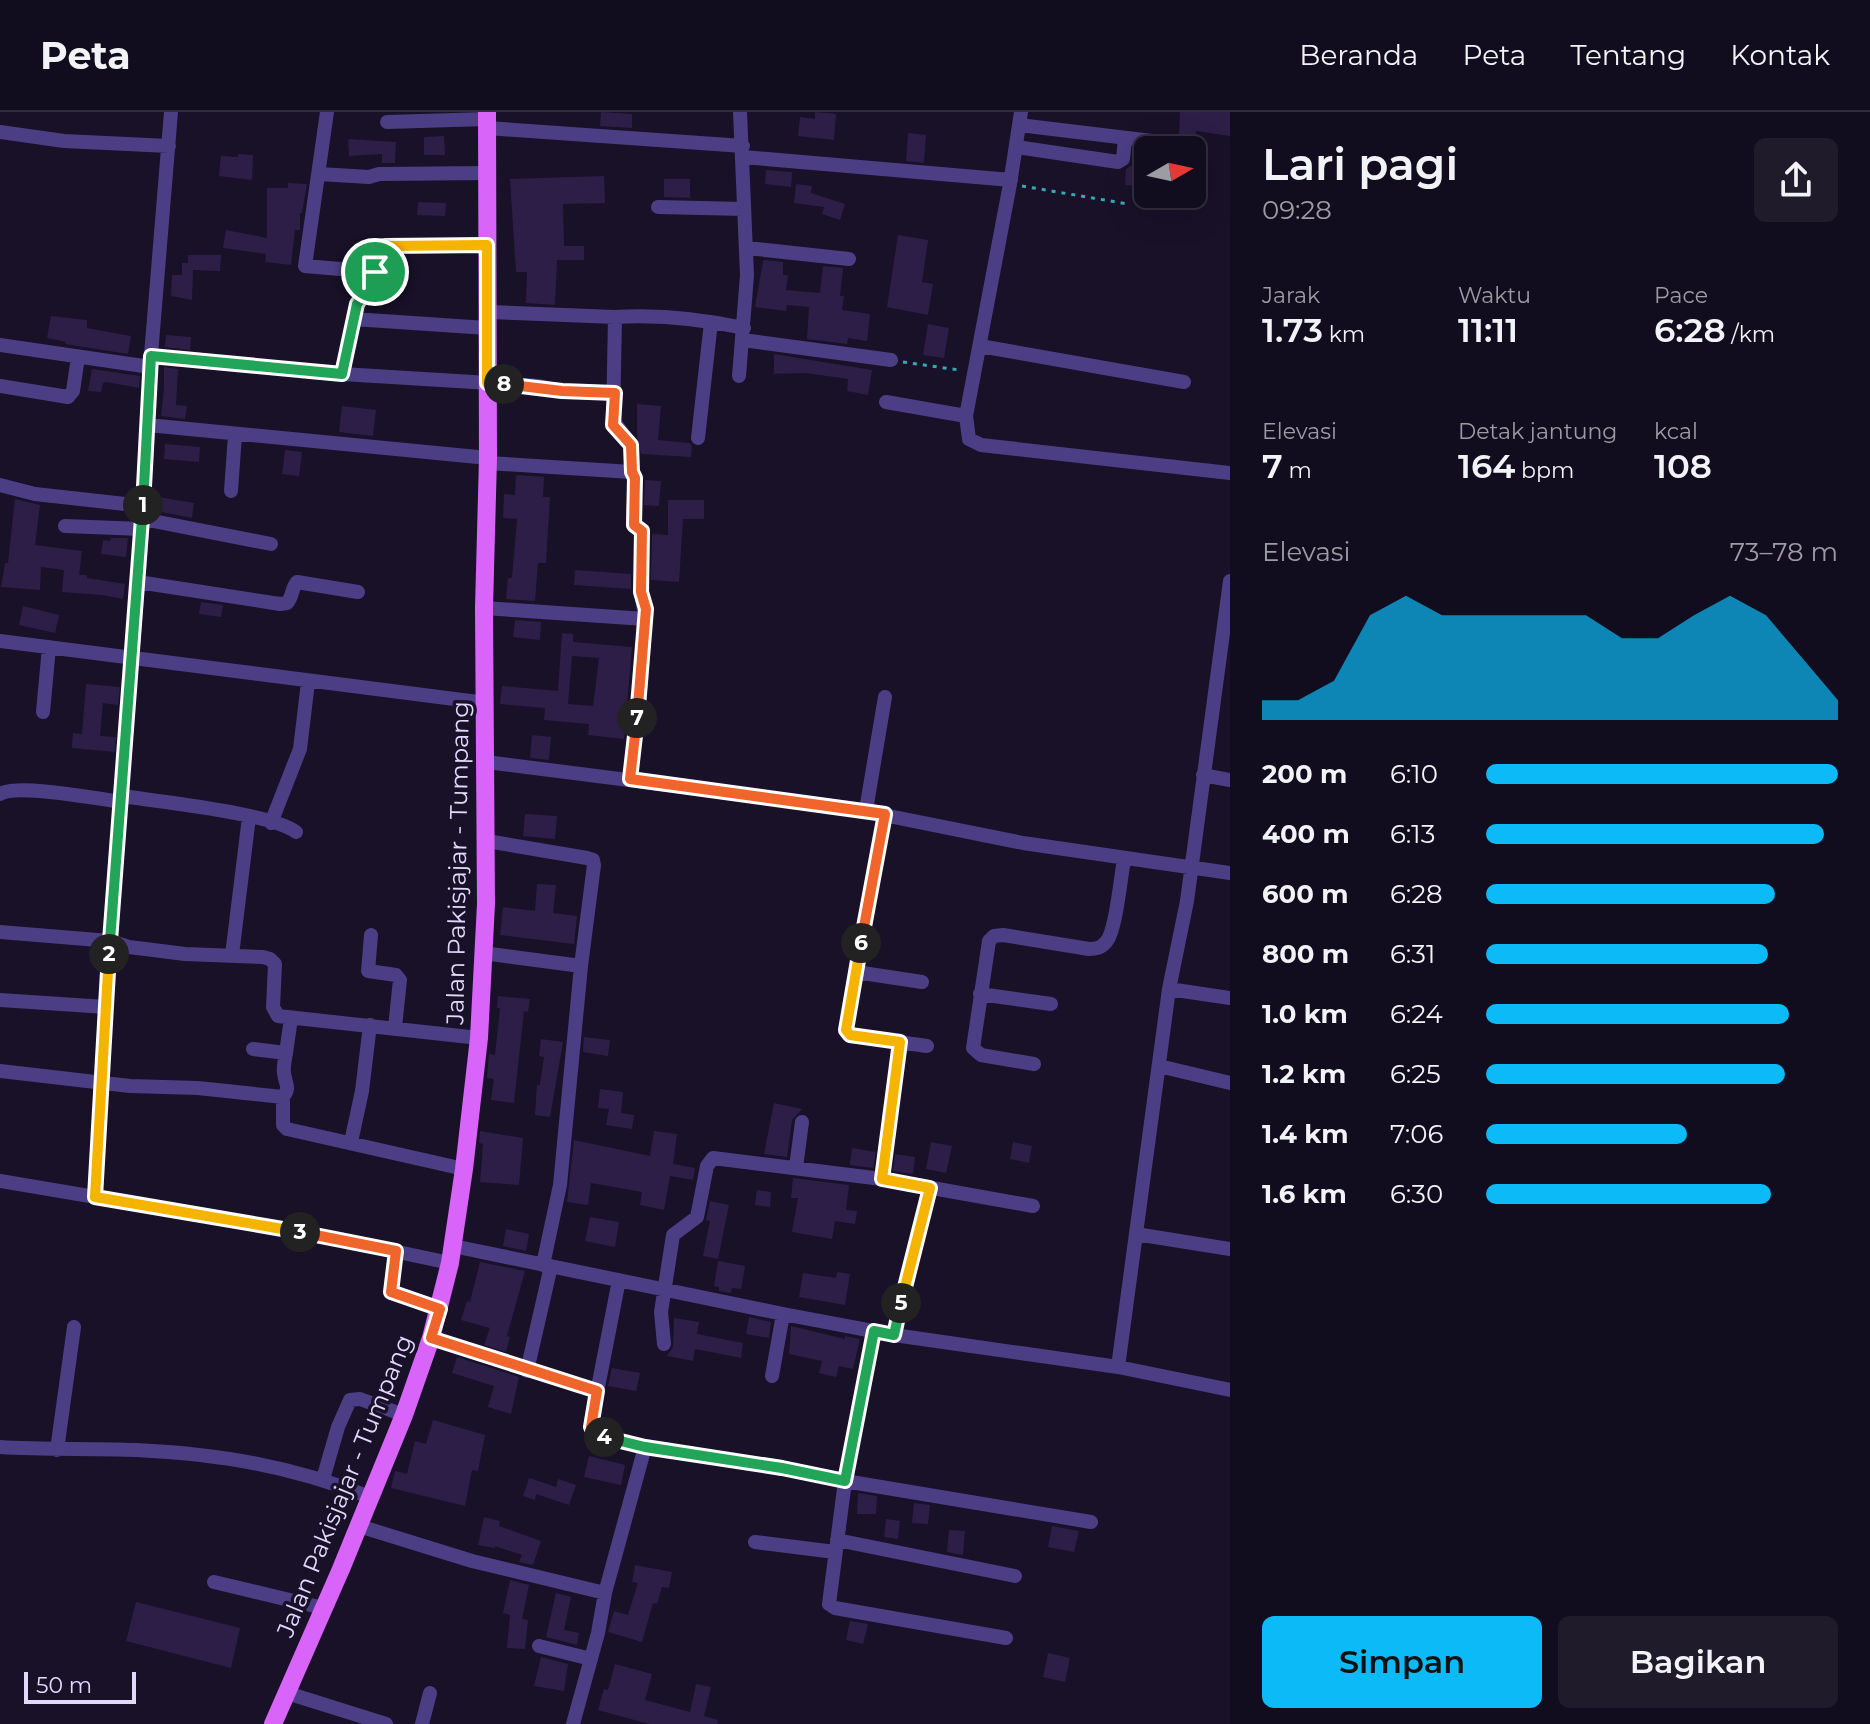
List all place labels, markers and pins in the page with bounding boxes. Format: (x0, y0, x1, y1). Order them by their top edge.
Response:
pin (341, 238, 409, 306)
pin: 8 (484, 364, 524, 404)
pin: 1 (123, 485, 163, 525)
pin: 7 (617, 698, 657, 738)
pin: 6 (841, 923, 881, 963)
pin: 2 (89, 934, 129, 974)
pin: 3 (280, 1212, 320, 1252)
pin: 5 (881, 1283, 921, 1323)
pin: 4 (584, 1417, 624, 1457)

